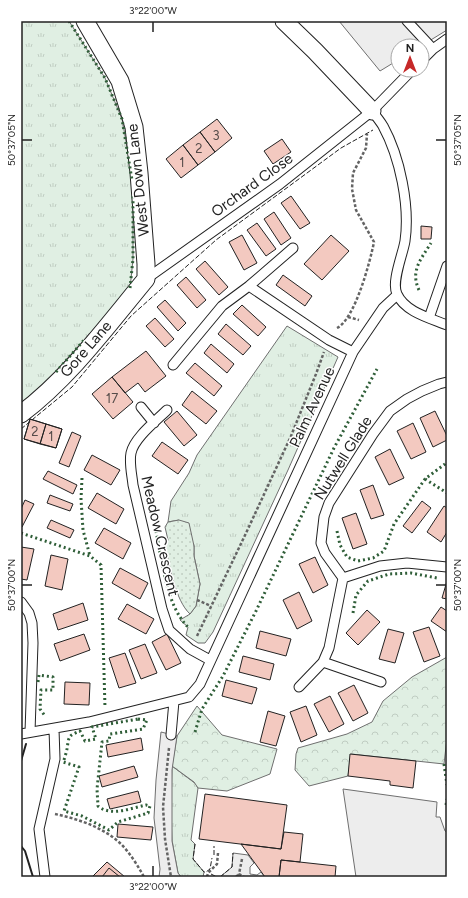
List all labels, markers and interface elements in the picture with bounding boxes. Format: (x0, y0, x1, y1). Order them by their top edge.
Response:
text: 3°22'00"W (129, 4, 177, 17)
north arrow (390, 38, 430, 78)
text: N (406, 42, 414, 55)
text: 50°37'05"N (5, 114, 18, 166)
text: 50°37'05"N (451, 114, 464, 166)
street label: West Down Lane (123, 123, 153, 237)
house number: 3 (212, 128, 220, 143)
house number: 2 (195, 141, 203, 156)
street label: Orchard Close (208, 149, 296, 221)
house number: 1 (179, 155, 185, 170)
street label: Gore Lane (57, 317, 115, 381)
street label: Palm Avenue (286, 364, 338, 450)
house number: 17 (106, 391, 118, 406)
street label: Nutwell Glade (310, 413, 376, 503)
house number: 2 (31, 424, 39, 439)
house number: 1 (48, 429, 54, 444)
street label: Meadow Crescent (137, 474, 183, 598)
text: 50°37'00"N (5, 559, 18, 611)
text: 50°37'00"N (451, 559, 464, 611)
text: 3°22'00"W (129, 880, 177, 893)

